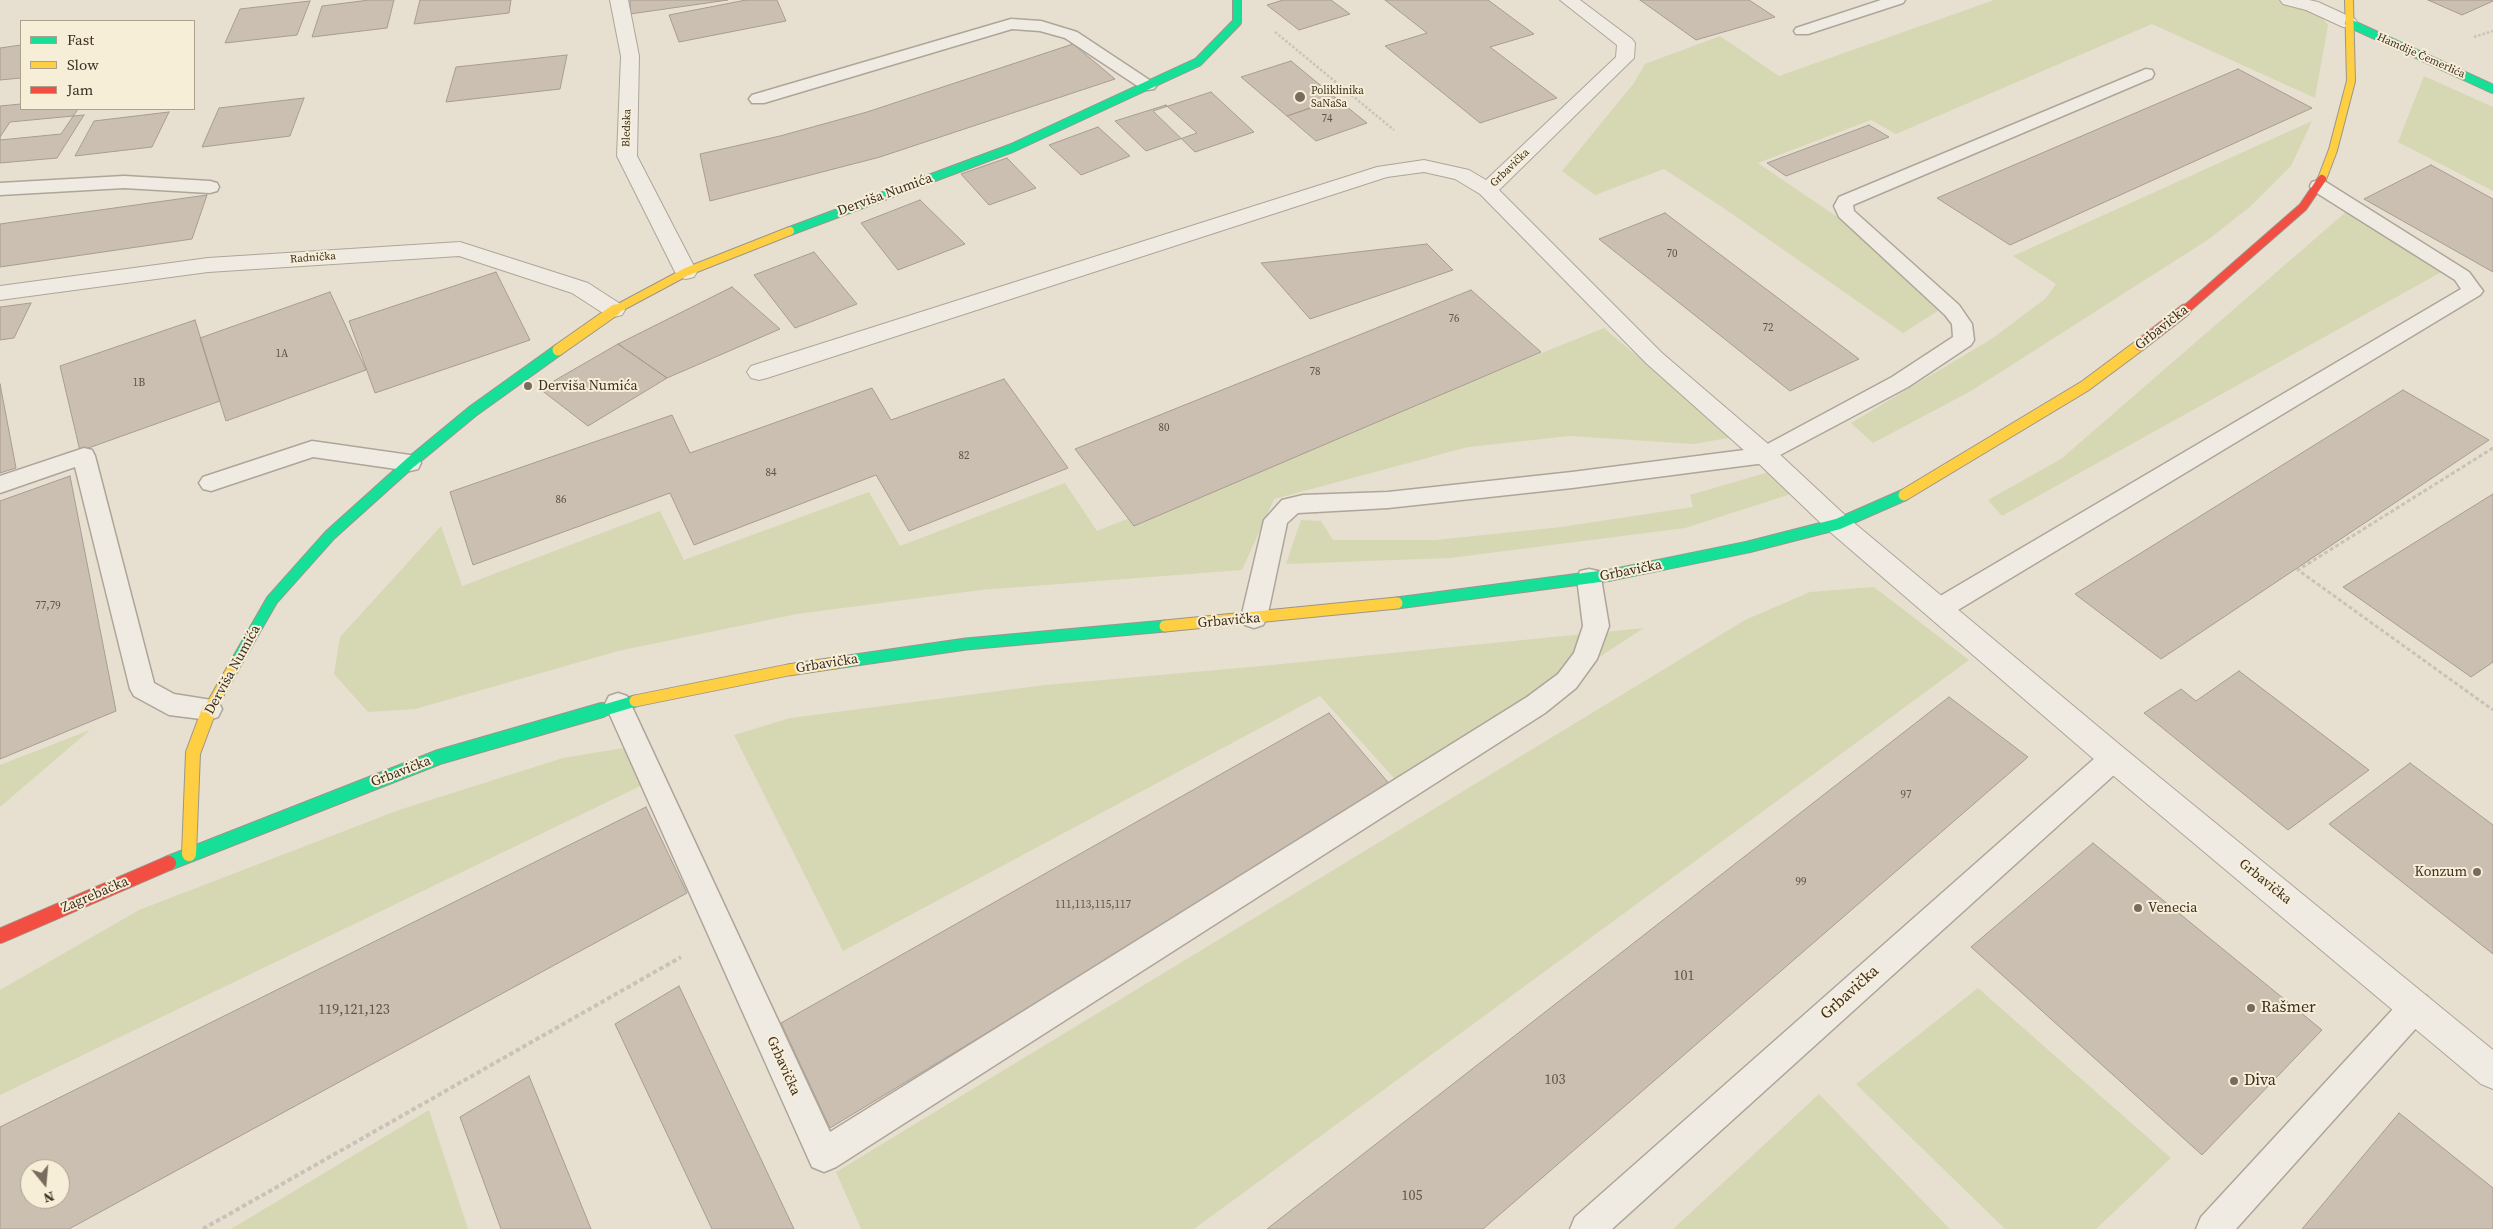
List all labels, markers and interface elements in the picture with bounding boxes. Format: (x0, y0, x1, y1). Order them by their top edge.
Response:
legend (20, 20, 195, 110)
text: Fast (67, 29, 94, 50)
street label: Hamdije Čemerlića (2375, 31, 2467, 81)
text: Slow (67, 54, 99, 75)
text: Jam (67, 79, 93, 100)
place label: Poliklinika SaNaSa (1311, 84, 1364, 110)
marker: Poliklinika SaNaSa (1293, 90, 1307, 104)
street label: Bledska (620, 109, 634, 147)
house number: 74 (1322, 112, 1332, 126)
street label: Grbavička (1488, 146, 1532, 190)
street label: Derviša Numića (835, 170, 935, 220)
house number: 70 (1667, 247, 1677, 261)
street label: Radnička (290, 250, 336, 266)
street label: Grbavička (2132, 302, 2192, 354)
house number: 76 (1449, 312, 1459, 326)
house number: 72 (1763, 321, 1773, 335)
house number: 1A (276, 347, 288, 361)
house number: 78 (1310, 365, 1320, 379)
house number: 1B (133, 376, 145, 390)
place label: Derviša Numića (538, 378, 638, 394)
marker: Derviša Numića (522, 380, 534, 392)
house number: 80 (1159, 421, 1169, 435)
house number: 82 (959, 449, 969, 463)
house number: 84 (766, 466, 776, 480)
house number: 86 (556, 493, 566, 507)
street label: Grbavička (1599, 557, 1663, 585)
house number: 77,79 (35, 599, 61, 613)
street label: Grbavička (1197, 610, 1261, 632)
street label: Derviša Numića (201, 622, 265, 718)
street label: Grbavička (795, 651, 859, 677)
street label: Grbavička (369, 753, 433, 791)
house number: 97 (1901, 788, 1911, 802)
street label: Grbavička (2235, 856, 2295, 908)
place label: Konzum (2415, 864, 2467, 880)
marker: Konzum (2471, 866, 2483, 878)
street label: Zagrebačka (59, 873, 131, 917)
house number: 99 (1796, 875, 1806, 889)
house number: 111,113,115,117 (1055, 898, 1131, 912)
place label: Venecia (2148, 900, 2197, 916)
marker: Venecia (2132, 902, 2144, 914)
street label: Grbavička (1817, 962, 1883, 1024)
house number: 101 (1674, 968, 1694, 984)
place label: Rašmer (2261, 998, 2316, 1018)
house number: 119,121,123 (318, 1002, 390, 1018)
marker: Rašmer (2245, 1002, 2257, 1014)
street label: Grbavička (763, 1034, 803, 1098)
place label: Diva (2244, 1071, 2276, 1091)
house number: 103 (1545, 1072, 1565, 1088)
marker: Diva (2228, 1075, 2240, 1087)
north arrow (20, 1159, 70, 1209)
text: N (41, 1186, 57, 1208)
house number: 105 (1402, 1188, 1422, 1204)

